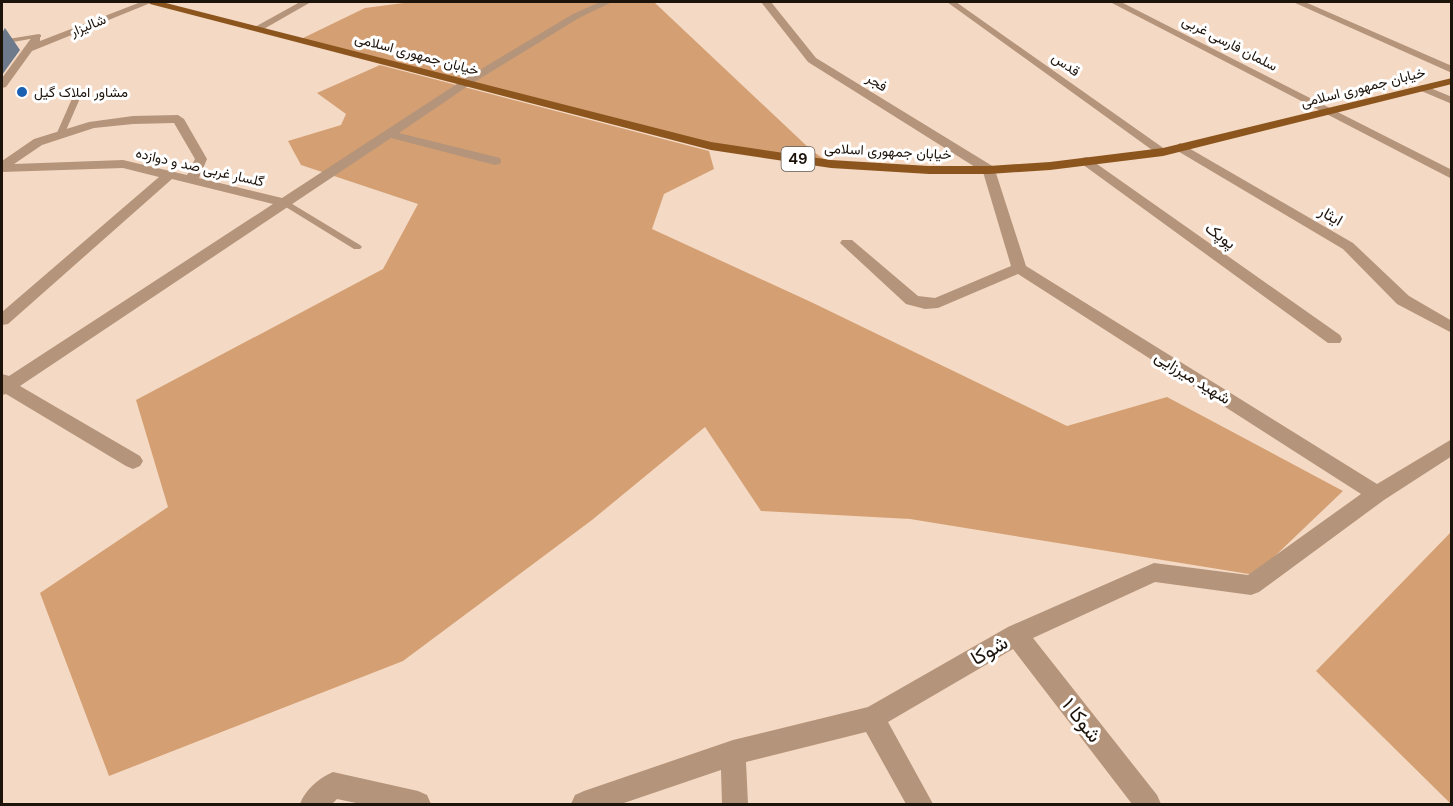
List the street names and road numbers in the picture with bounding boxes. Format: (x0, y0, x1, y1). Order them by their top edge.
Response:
street label: شالیزار (67, 10, 108, 41)
street label: سلمان فارسی غربی (1179, 11, 1281, 75)
street label: خیابان جمهوری اسلامی (353, 29, 481, 79)
street label: قدس (1048, 48, 1084, 80)
street label: خیابان جمهوری اسلامی (1299, 63, 1427, 111)
street label: فجر (862, 68, 891, 95)
street label: خیابان جمهوری اسلامی (824, 139, 952, 163)
street label: گلسار غربی صد و دوازده (134, 143, 266, 191)
road number: 49 (782, 147, 814, 171)
street label: ایثار (1314, 200, 1347, 231)
street label: پوپک (1201, 217, 1240, 255)
street label: شهید میرزایی (1151, 346, 1235, 409)
street label: شوکا (966, 629, 1012, 671)
street label: شوکا ۱ (1056, 692, 1108, 748)

